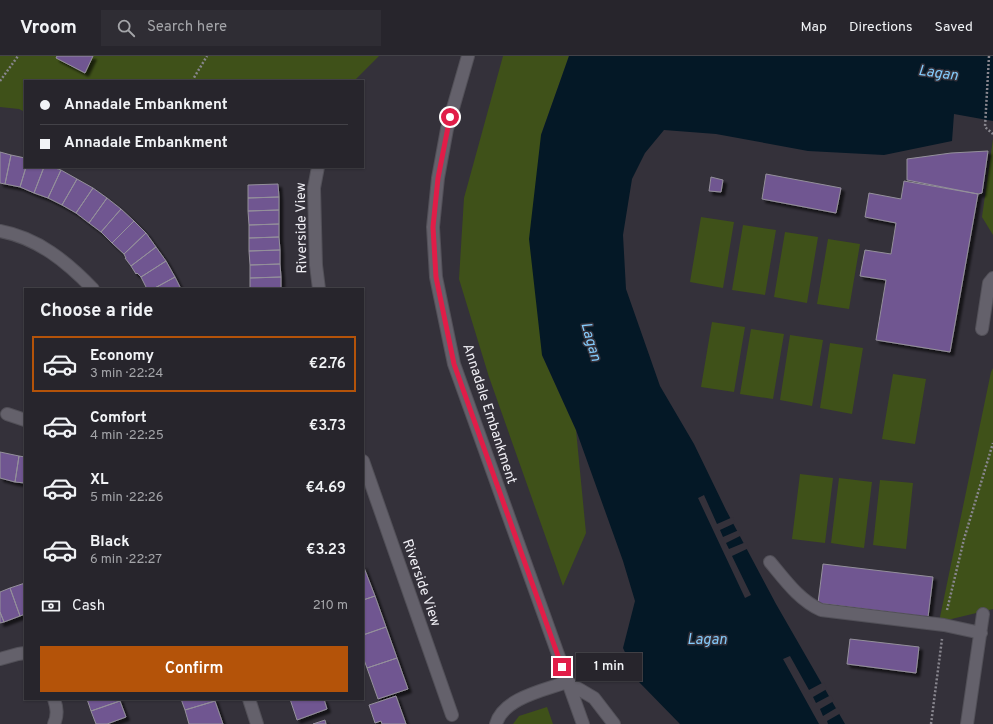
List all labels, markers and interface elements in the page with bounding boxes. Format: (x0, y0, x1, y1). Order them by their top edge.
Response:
search box (101, 10, 381, 46)
text: Vroom (20, 16, 77, 40)
icon: search (115, 17, 137, 39)
text: Search here (147, 18, 227, 37)
text: Map (801, 19, 827, 36)
text: Directions (849, 19, 913, 36)
text: Saved (935, 19, 973, 36)
water label: Lagan (917, 62, 959, 86)
text: Annadale Embankment (64, 96, 228, 115)
route start (441, 108, 459, 126)
text: Annadale Embankment (64, 134, 228, 153)
street label: Riverside View (293, 182, 311, 274)
text: Choose a ride (40, 300, 153, 323)
water label: Lagan (575, 320, 605, 364)
street label: Annadale Embankment (458, 342, 520, 486)
icon: car (42, 346, 78, 382)
text: Economy (90, 347, 154, 366)
text: €2.76 (309, 355, 346, 374)
text: 3 min · 22:24 (90, 366, 163, 382)
icon: car (42, 408, 78, 444)
text: Comfort (90, 409, 147, 428)
text: €3.73 (309, 417, 346, 436)
text: 4 min · 22:25 (90, 428, 164, 444)
icon: car (42, 470, 78, 506)
text: XL (90, 471, 108, 490)
text: €4.69 (305, 479, 346, 498)
text: 5 min · 22:26 (90, 490, 163, 506)
icon: car (42, 532, 78, 568)
text: Black (90, 533, 130, 552)
street label: Riverside View (398, 537, 444, 629)
text: €3.23 (306, 541, 346, 560)
text: 6 min · 22:27 (90, 552, 162, 568)
icon: cash (40, 595, 62, 617)
text: Cash (72, 597, 105, 616)
text: 210 m (313, 598, 348, 614)
water label: Lagan (687, 631, 727, 650)
button: Confirm (40, 646, 348, 692)
callout: 1 min (576, 653, 642, 681)
route end (553, 658, 571, 676)
text: 1 min (594, 659, 624, 675)

